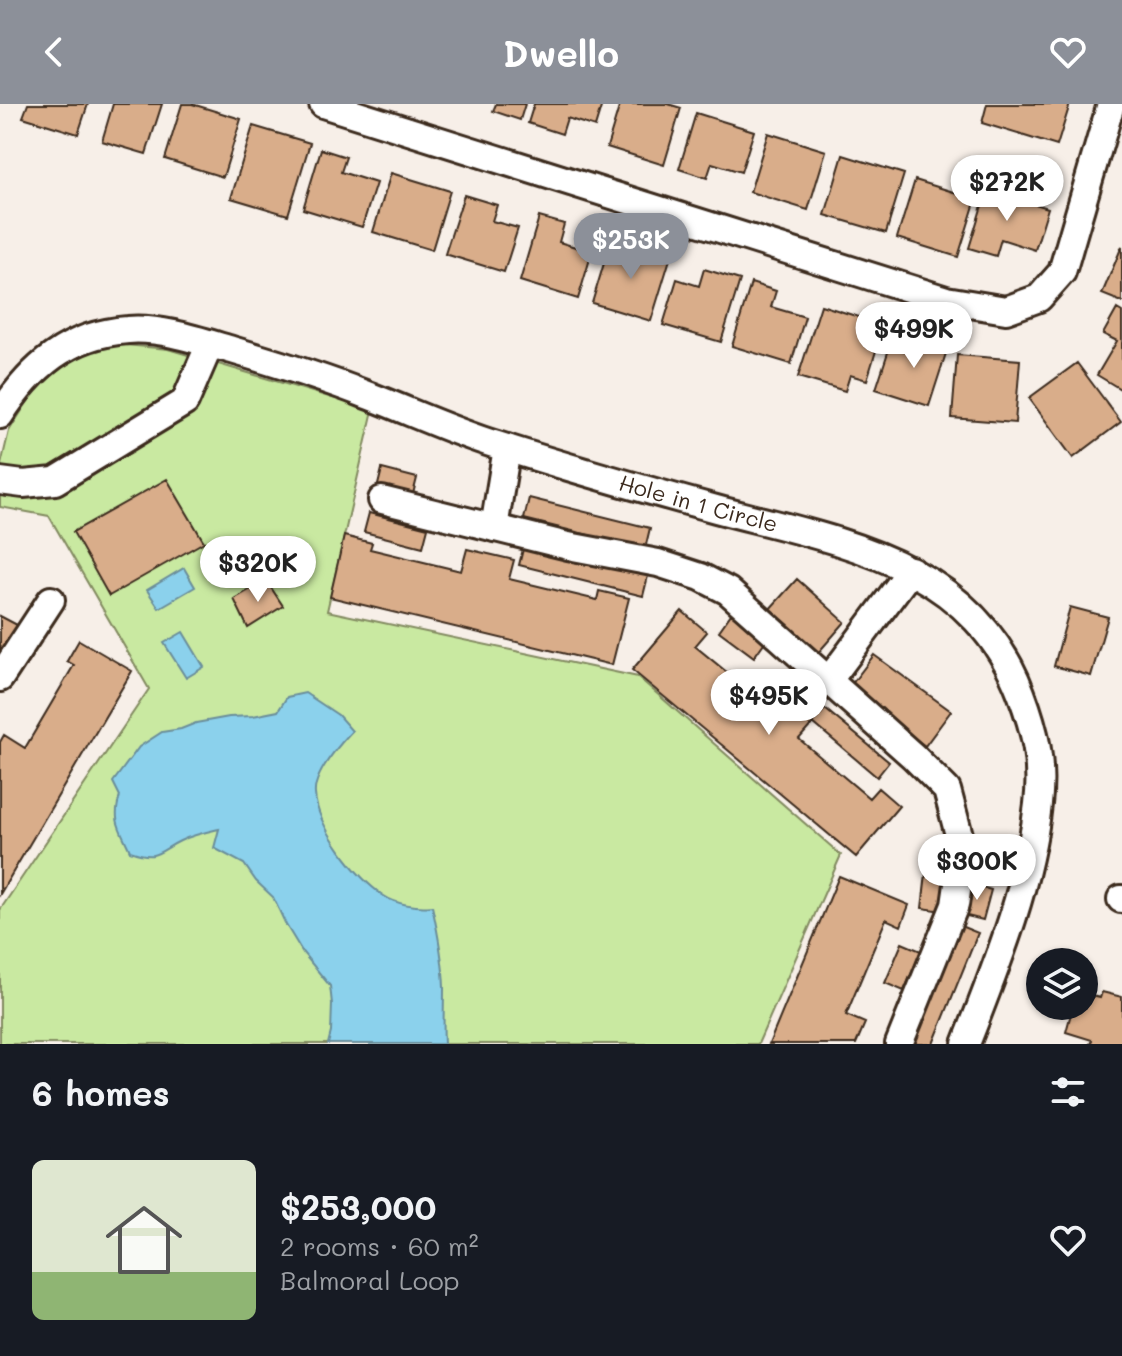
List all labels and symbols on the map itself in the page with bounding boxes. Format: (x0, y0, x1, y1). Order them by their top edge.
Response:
pin: $272K (951, 155, 1063, 223)
pin: $253K (575, 213, 687, 281)
pin: $499K (858, 302, 970, 370)
street label: Hole in 1 Circle (616, 468, 781, 538)
pin: $320K (202, 536, 314, 604)
pin: $495K (713, 669, 825, 737)
pin: $300K (921, 834, 1033, 902)

